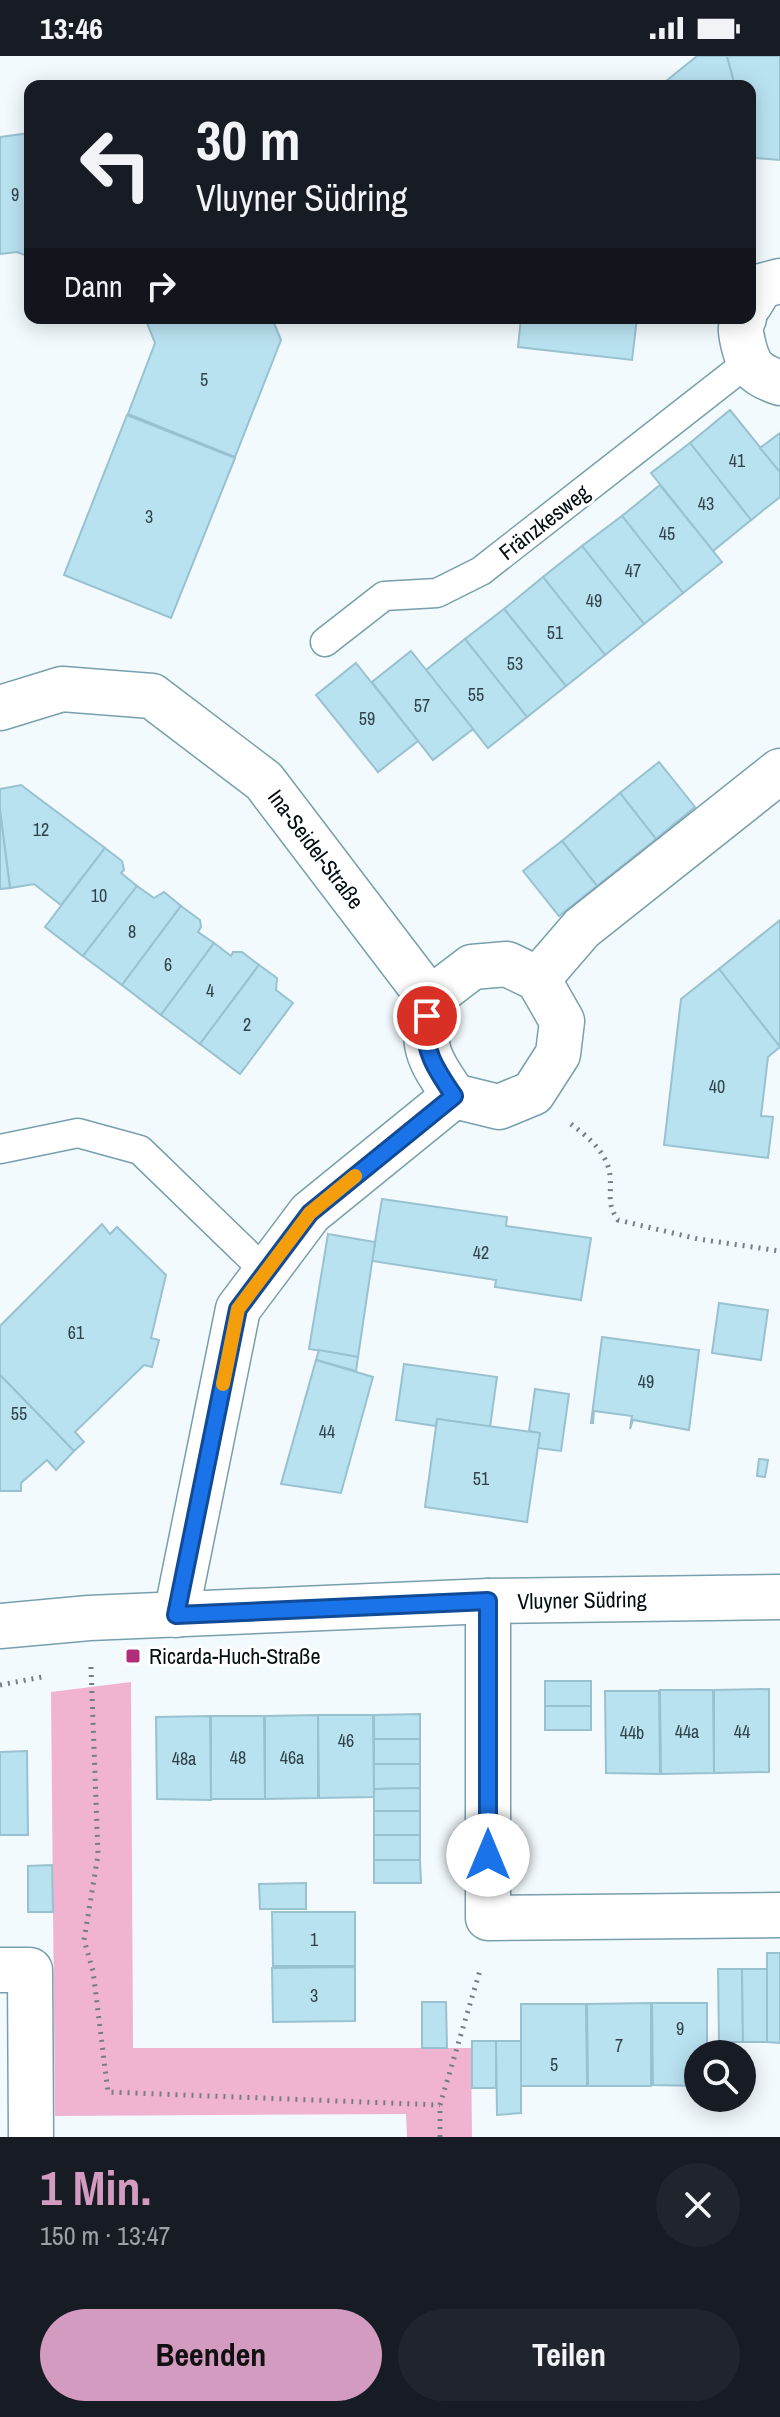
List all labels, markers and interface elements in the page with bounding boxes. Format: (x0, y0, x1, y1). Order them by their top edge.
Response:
text: 13:46 (40, 8, 103, 48)
text: 30 m (196, 102, 301, 177)
icon: left (64, 112, 168, 216)
text: Vluyner Südring (196, 174, 408, 222)
house number: 9 (11, 182, 19, 207)
icon: right (139, 264, 183, 308)
text: Dann (64, 266, 123, 306)
house number: 5 (200, 367, 208, 392)
house number: 41 (729, 448, 746, 473)
street label: Fränzkesweg (492, 477, 596, 567)
house number: 43 (698, 491, 714, 516)
house number: 3 (145, 504, 153, 529)
house number: 45 (659, 521, 675, 546)
house number: 47 (625, 558, 641, 583)
house number: 49 (586, 588, 602, 613)
house number: 51 (547, 620, 564, 645)
house number: 53 (507, 651, 523, 676)
house number: 55 (468, 682, 484, 707)
house number: 57 (414, 693, 430, 718)
house number: 59 (359, 706, 375, 731)
street label: Ina-Seidel-Straße (261, 783, 371, 915)
house number: 12 (33, 817, 49, 842)
house number: 10 (91, 883, 107, 908)
house number: 8 (128, 919, 136, 944)
house number: 6 (164, 952, 172, 977)
house number: 4 (206, 978, 214, 1003)
pin (393, 982, 461, 1050)
icon: arrive (405, 994, 449, 1038)
house number: 2 (243, 1012, 251, 1037)
house number: 40 (709, 1074, 725, 1099)
house number: 42 (473, 1240, 489, 1265)
house number: 61 (68, 1320, 85, 1345)
house number: 49 (638, 1369, 654, 1394)
house number: 55 (11, 1401, 27, 1426)
house number: 44 (319, 1419, 335, 1444)
house number: 51 (473, 1466, 490, 1491)
street label: Vluyner Südring (517, 1584, 647, 1616)
place label: Ricarda-Huch-Straße (149, 1641, 320, 1671)
marker: Ricarda-Huch-Straße (124, 1647, 142, 1665)
house number: 44a (675, 1719, 699, 1744)
house number: 44 (734, 1719, 750, 1744)
house number: 44b (620, 1720, 644, 1745)
house number: 46 (338, 1728, 354, 1753)
house number: 48 (230, 1745, 246, 1770)
house number: 46a (280, 1745, 304, 1770)
house number: 48a (172, 1746, 196, 1771)
position arrow (446, 1813, 530, 1897)
house number: 1 (310, 1927, 319, 1952)
house number: 3 (310, 1983, 318, 2008)
house number: 9 (676, 2016, 684, 2041)
house number: 7 (615, 2033, 623, 2058)
map controls (684, 2040, 756, 2112)
button: search (684, 2040, 756, 2112)
house number: 5 (550, 2052, 558, 2077)
text: 1 Min. (40, 2155, 152, 2220)
button: close (656, 2163, 740, 2247)
text: 150 m · 13:47 (40, 2218, 170, 2253)
button: Beenden (40, 2309, 382, 2401)
button: Teilen (398, 2309, 740, 2401)

